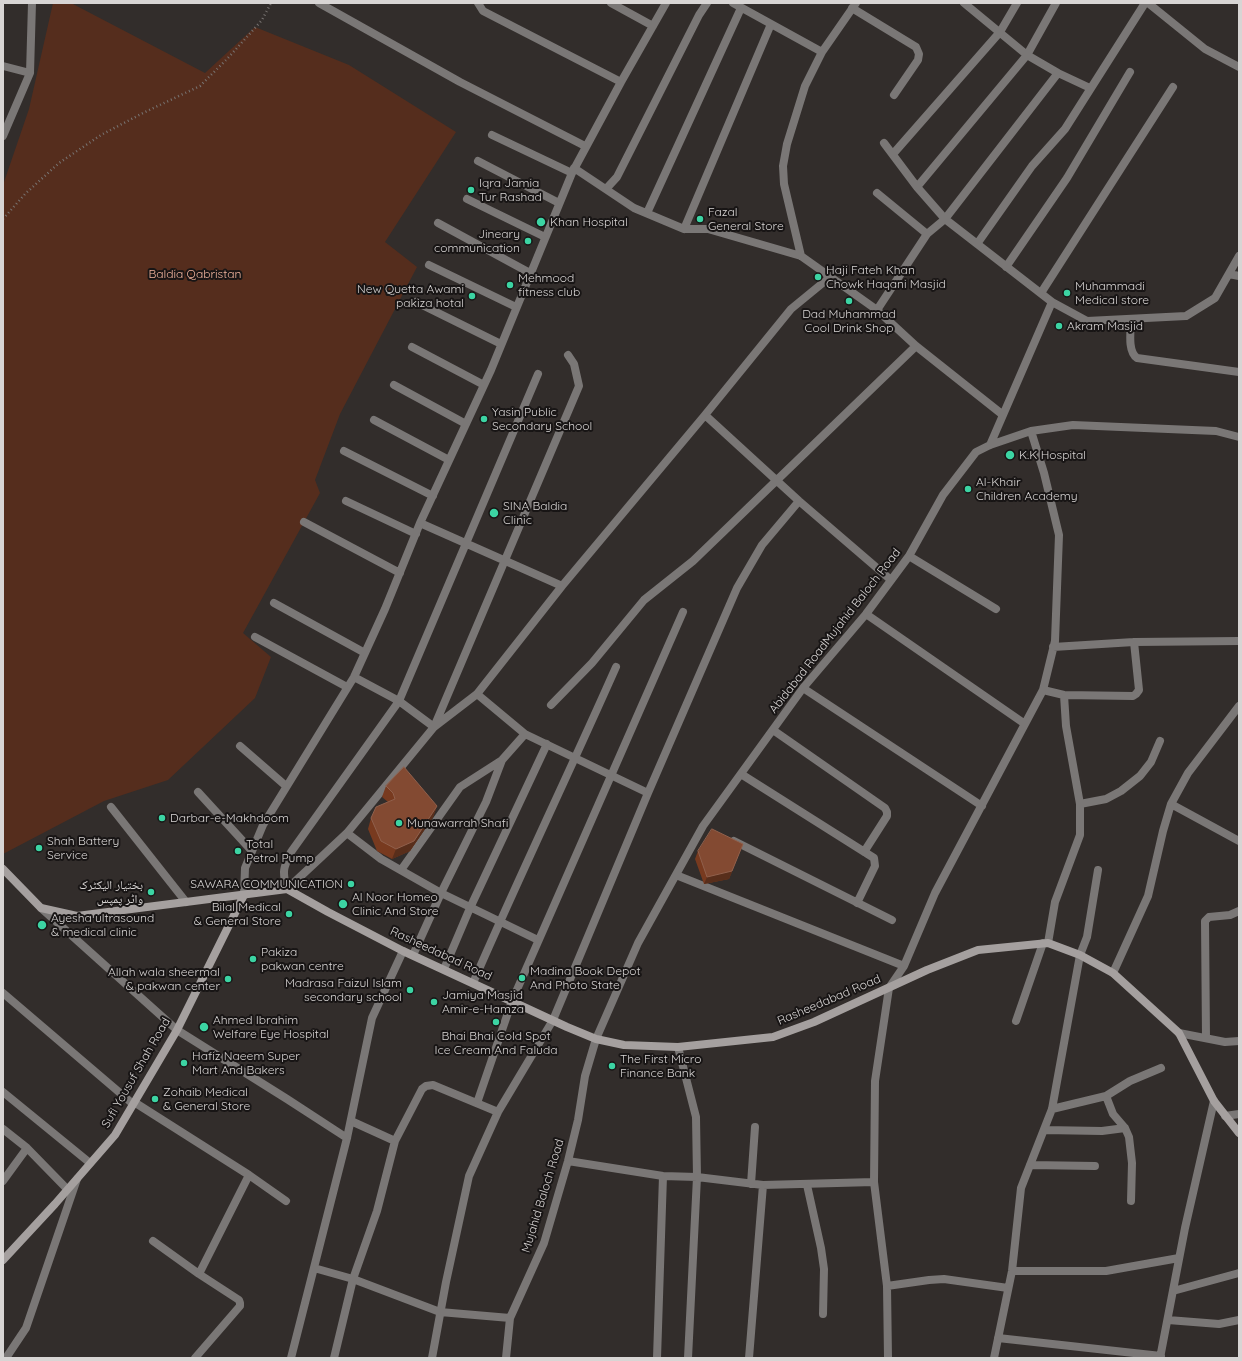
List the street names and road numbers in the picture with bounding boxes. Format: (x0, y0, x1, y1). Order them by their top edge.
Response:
street label: Abidabad RoadMujahid Baloch Road (766, 546, 904, 716)
street label: Rasheedabad Road (388, 924, 494, 984)
street label: Rasheedabad Road (775, 972, 883, 1028)
street label: Sufi Yousuf Shah Road (99, 1015, 173, 1131)
street label: Mujahid Baloch Road (519, 1137, 567, 1255)

